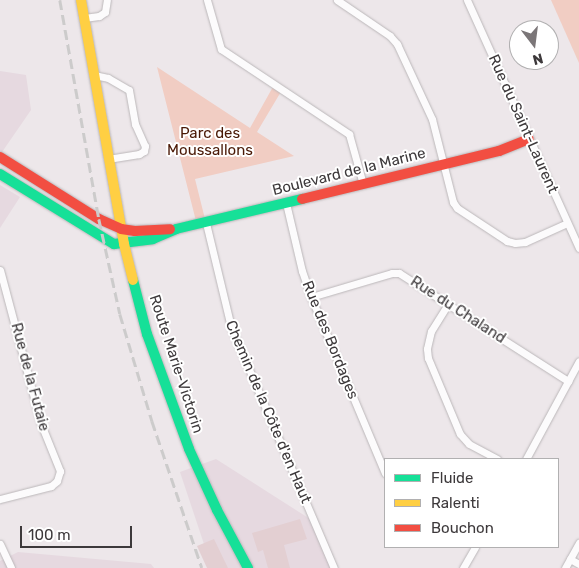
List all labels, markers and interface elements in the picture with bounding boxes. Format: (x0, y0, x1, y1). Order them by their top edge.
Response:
north arrow (509, 20, 559, 70)
text: N (531, 49, 545, 69)
street label: Rue du Saint-Laurent (484, 52, 562, 196)
park label: Parc des Moussallons (167, 124, 253, 159)
street label: Boulevard de la Marine (270, 144, 428, 200)
street label: Rue du Chaland (407, 273, 509, 347)
street label: Rue des Bordages (298, 278, 362, 402)
street label: Route Marie-Victorin (145, 293, 207, 435)
street label: Chemin de la Côte d'en Haut (221, 318, 315, 506)
street label: Rue de la Futaie (7, 321, 53, 433)
legend (384, 458, 559, 548)
text: Fluide (431, 469, 473, 487)
text: Ralenti (431, 494, 480, 512)
scale bar (22, 516, 135, 548)
text: Bouchon (431, 519, 494, 537)
text: 100 m (28, 526, 70, 544)

